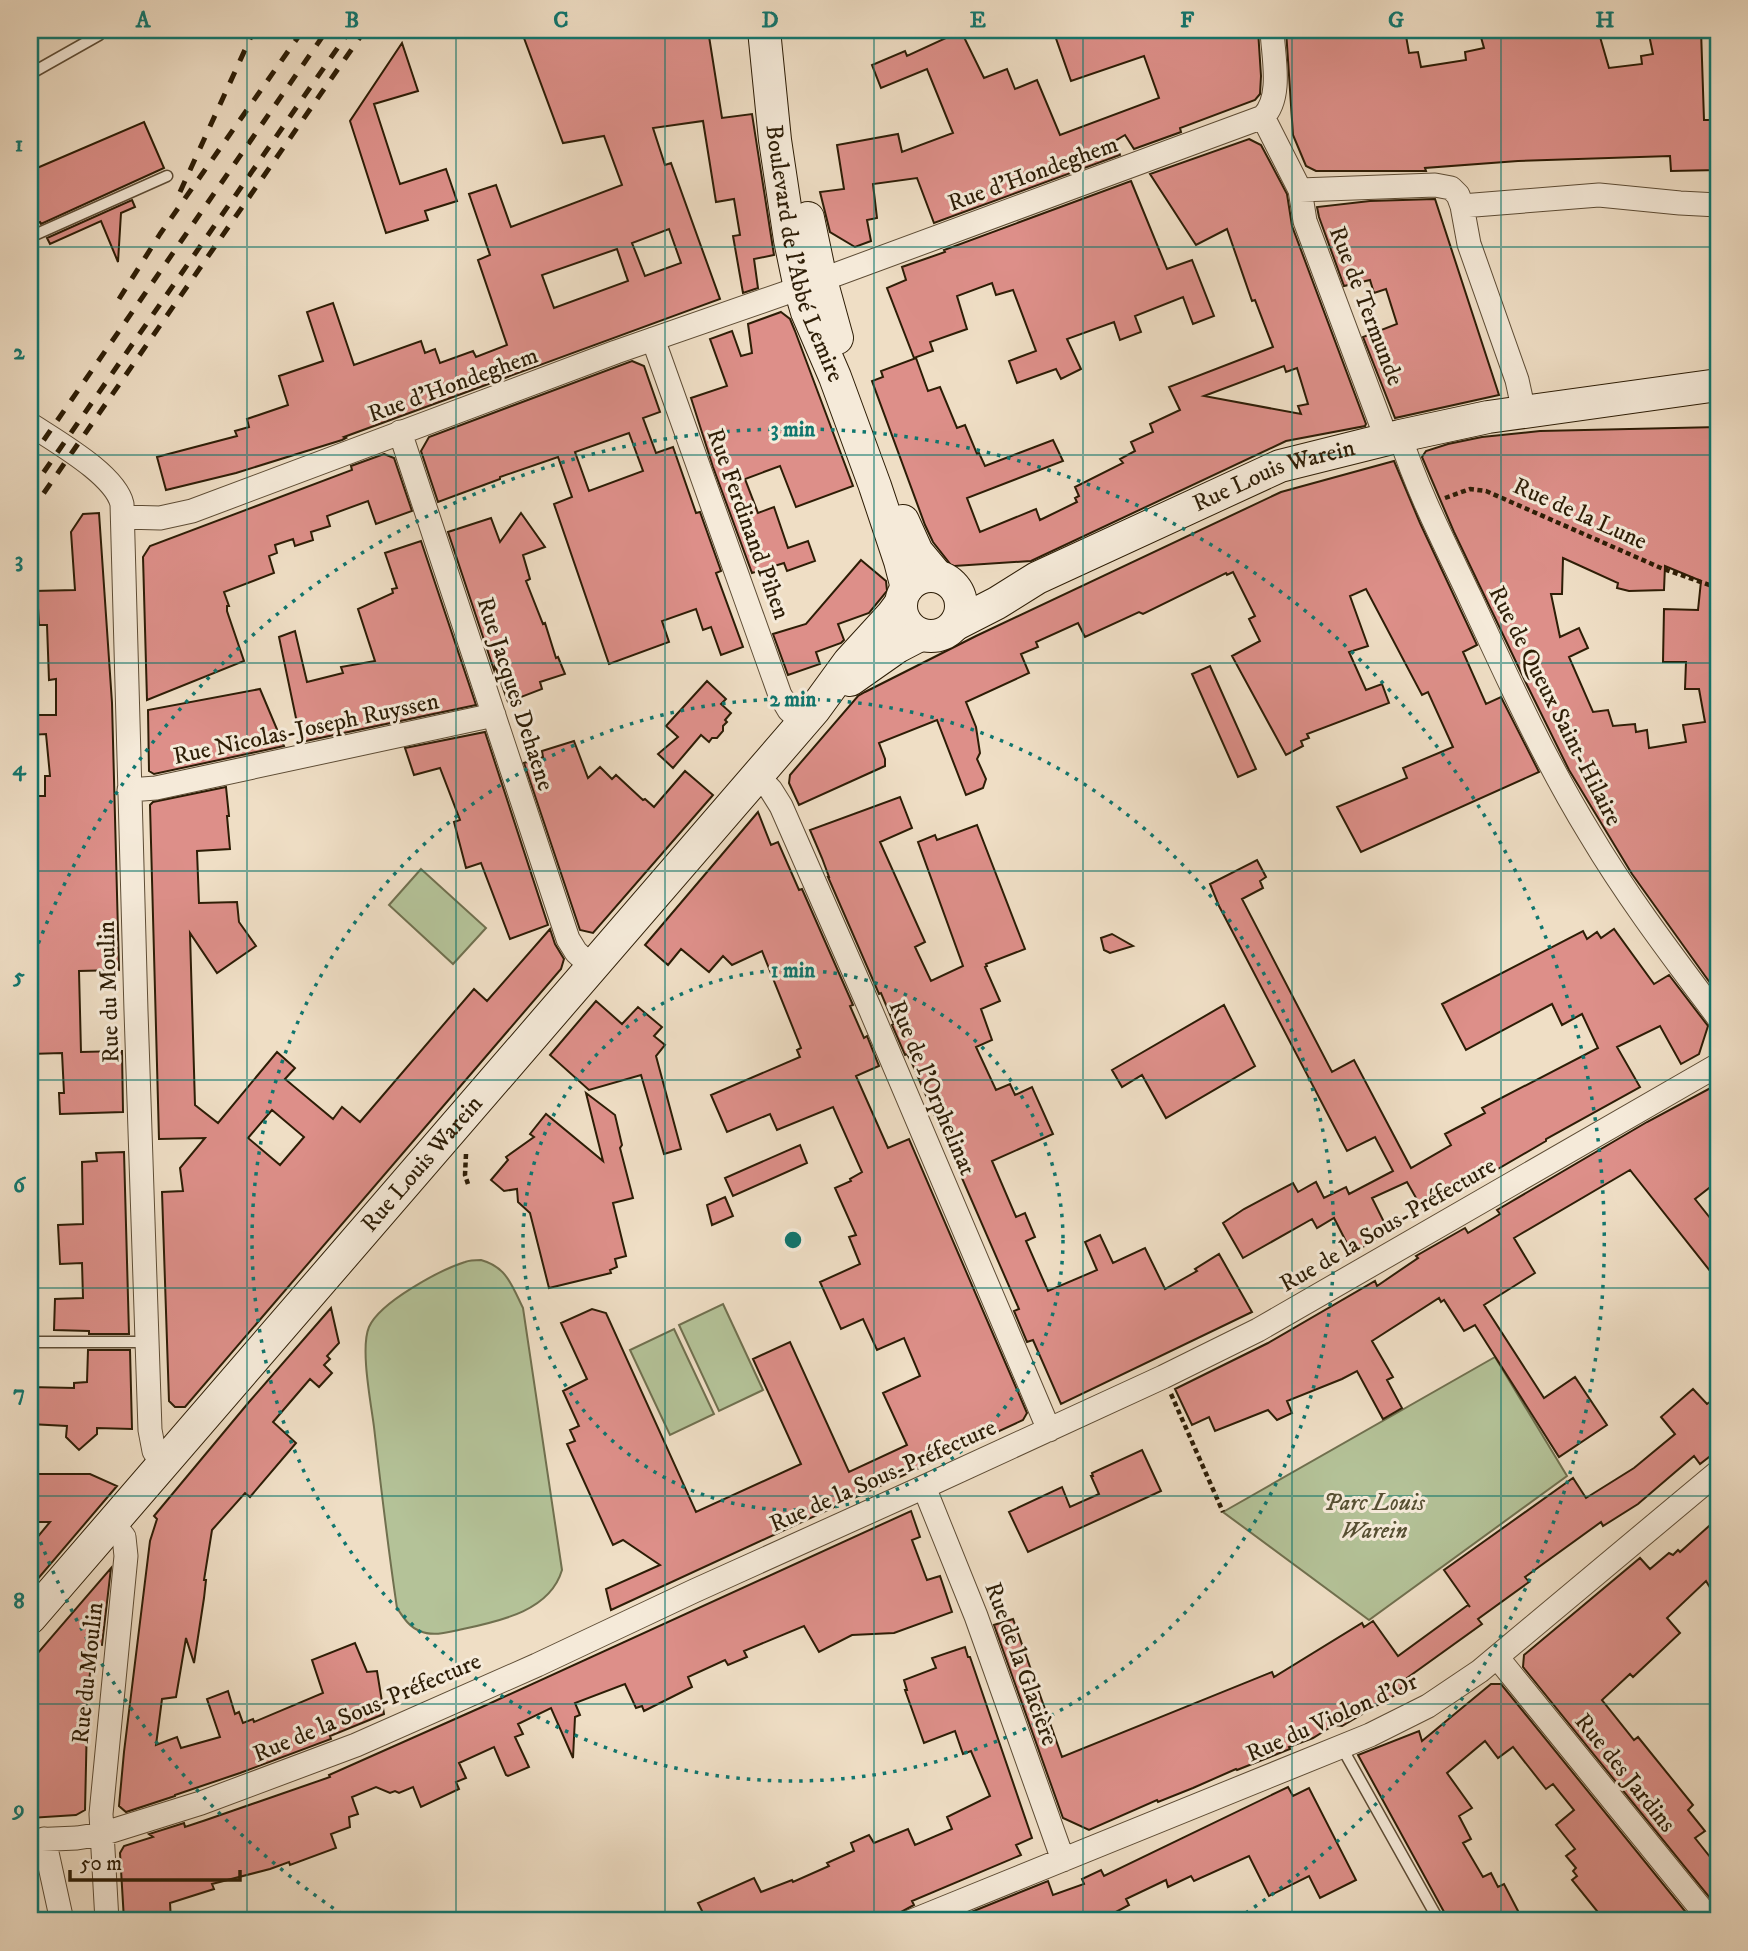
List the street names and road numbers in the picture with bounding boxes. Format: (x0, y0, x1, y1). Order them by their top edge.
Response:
street label: Boulevard de l'Abbé Lemire (759, 123, 850, 387)
street label: Rue d'Hondeghem (944, 129, 1122, 219)
street label: Rue de Termunde (1322, 222, 1410, 390)
street label: Rue d'Hondeghem (364, 340, 542, 430)
street label: Rue Ferdinand Pihen (700, 424, 797, 624)
street label: Rue Louis Warein (1188, 433, 1358, 519)
street label: Rue de la Lune (1508, 471, 1652, 557)
street label: Rue de Queux Saint-Hilaire (1481, 581, 1629, 831)
street label: Rue Jacques Dehaene (470, 593, 560, 795)
street label: Rue Nicolas-Joseph Ruyssen (170, 686, 442, 772)
street label: Rue du Moulin (92, 920, 126, 1064)
street label: Rue de l'Orphelinat (882, 996, 982, 1180)
street label: Rue Louis Warein (355, 1089, 490, 1238)
street label: Rue de la Sous-Préfecture (1275, 1151, 1501, 1299)
street label: Rue de la Sous-Préfecture (765, 1413, 1001, 1539)
street label: Rue de la Glacière (978, 1578, 1064, 1750)
street label: Rue du Moulin (66, 1600, 110, 1745)
street label: Rue de la Sous-Préfecture (249, 1646, 486, 1770)
street label: Rue du Violon d'Or (1242, 1667, 1423, 1769)
street label: Rue des Jardins (1568, 1707, 1682, 1839)

